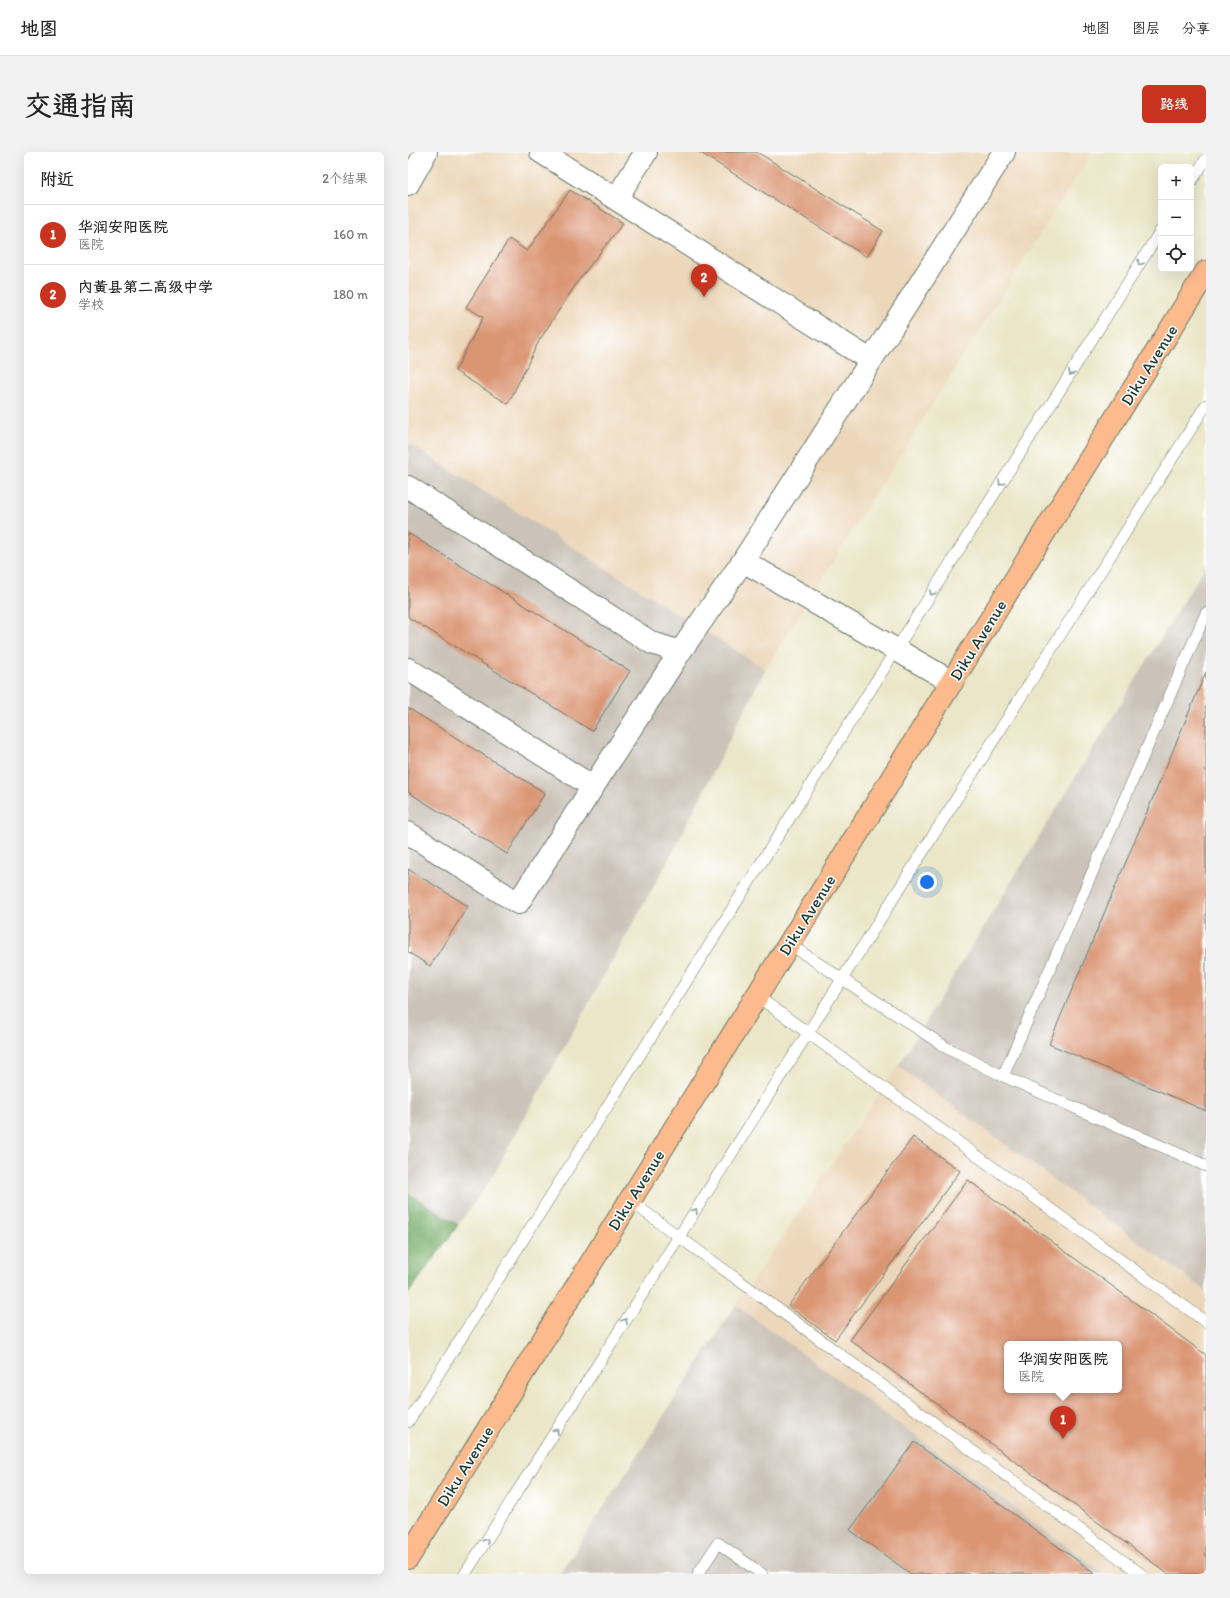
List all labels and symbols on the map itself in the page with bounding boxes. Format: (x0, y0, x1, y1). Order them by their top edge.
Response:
one-way arrow (1137, 259, 1145, 266)
pin: 2 (691, 264, 717, 297)
street label: Diku Avenue (1116, 321, 1182, 409)
one-way arrow (1068, 369, 1076, 376)
one-way arrow (999, 479, 1006, 486)
one-way arrow (929, 589, 937, 596)
street label: Diku Avenue (945, 596, 1011, 684)
street label: Diku Avenue (774, 871, 840, 959)
your location (917, 872, 937, 892)
street label: Diku Avenue (603, 1146, 669, 1234)
one-way arrow (690, 1208, 697, 1215)
one-way arrow (620, 1318, 628, 1325)
pin: 1 (1050, 1406, 1076, 1439)
street label: Diku Avenue (432, 1422, 498, 1510)
one-way arrow (551, 1428, 558, 1435)
one-way arrow (481, 1538, 489, 1545)

